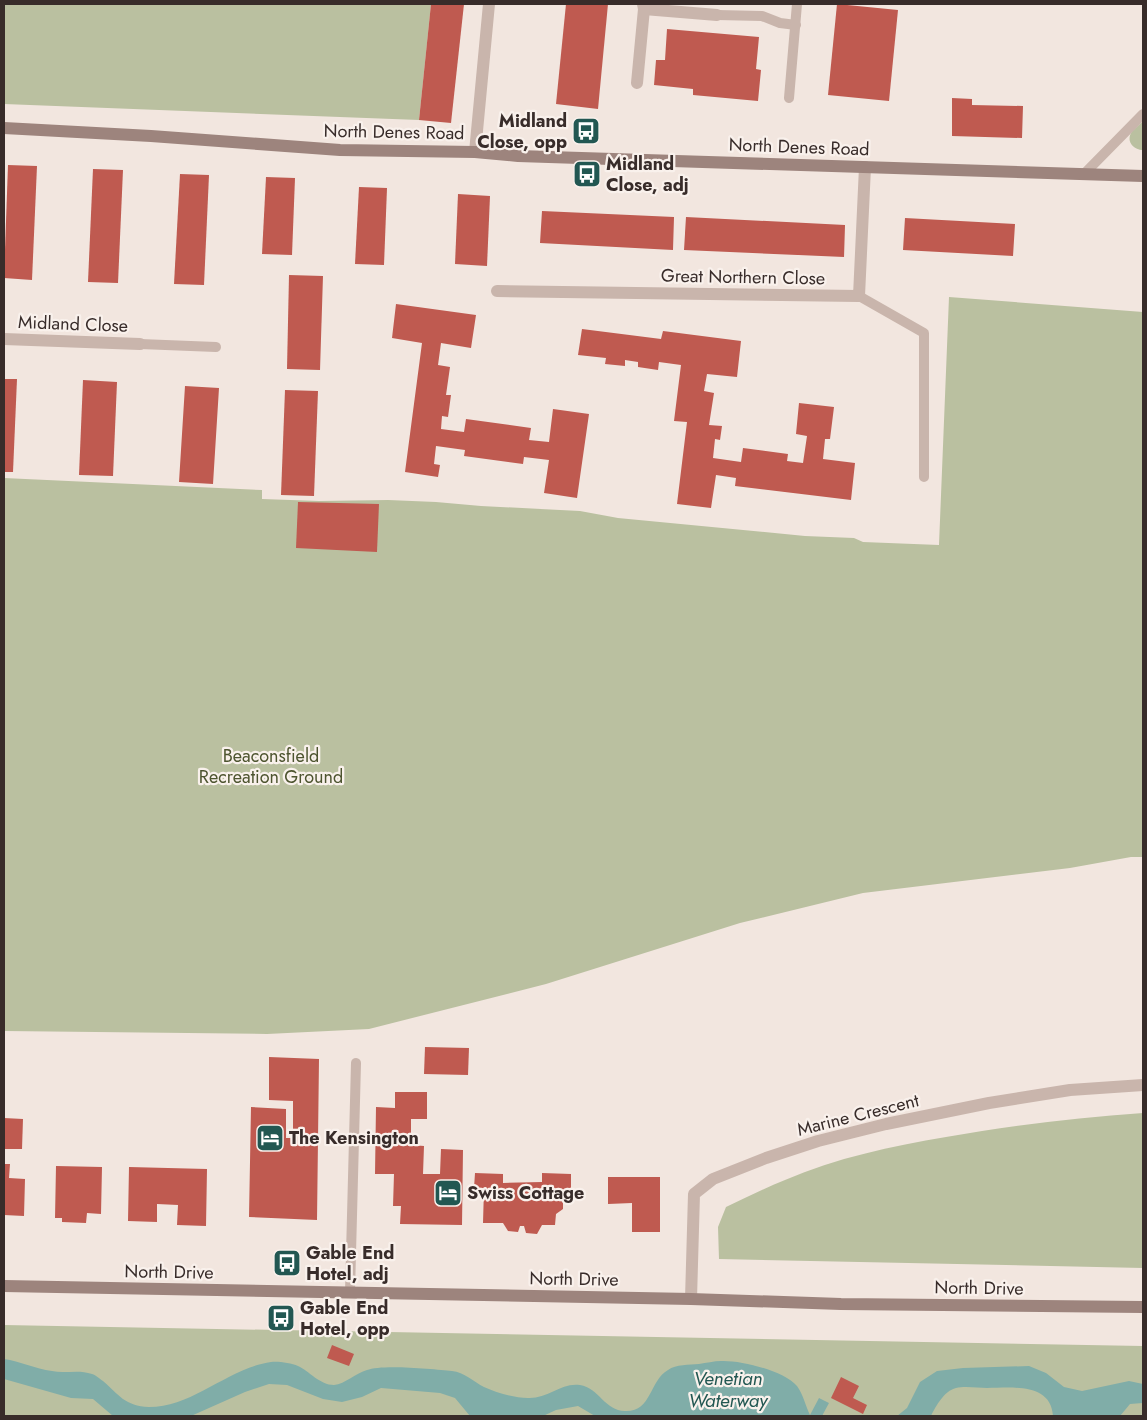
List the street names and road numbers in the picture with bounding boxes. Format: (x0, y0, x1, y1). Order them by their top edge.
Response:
street label: North Denes Road (323, 118, 465, 146)
street label: North Denes Road (728, 132, 870, 162)
street label: Great Northern Close (661, 263, 825, 291)
street label: Midland Close (17, 309, 129, 339)
street label: Marine Crescent (794, 1087, 922, 1143)
street label: North Drive (124, 1258, 214, 1286)
street label: North Drive (529, 1265, 619, 1293)
street label: North Drive (934, 1274, 1024, 1302)

